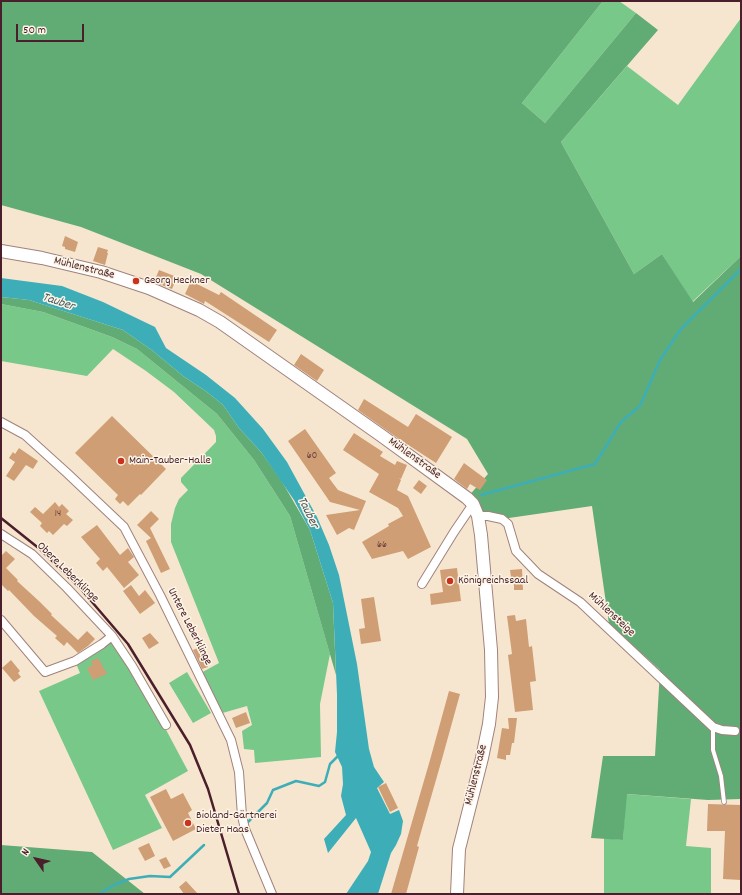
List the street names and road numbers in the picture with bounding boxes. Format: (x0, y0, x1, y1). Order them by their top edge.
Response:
street label: Mühlenstraße (52, 255, 116, 283)
street label: Mühlenstraße (385, 435, 443, 483)
street label: Obere Leberklinge (33, 540, 101, 606)
street label: Untere Leberklinge (163, 586, 215, 668)
street label: Mühlensteige (585, 590, 637, 640)
street label: Mühlenstraße (463, 743, 491, 807)

